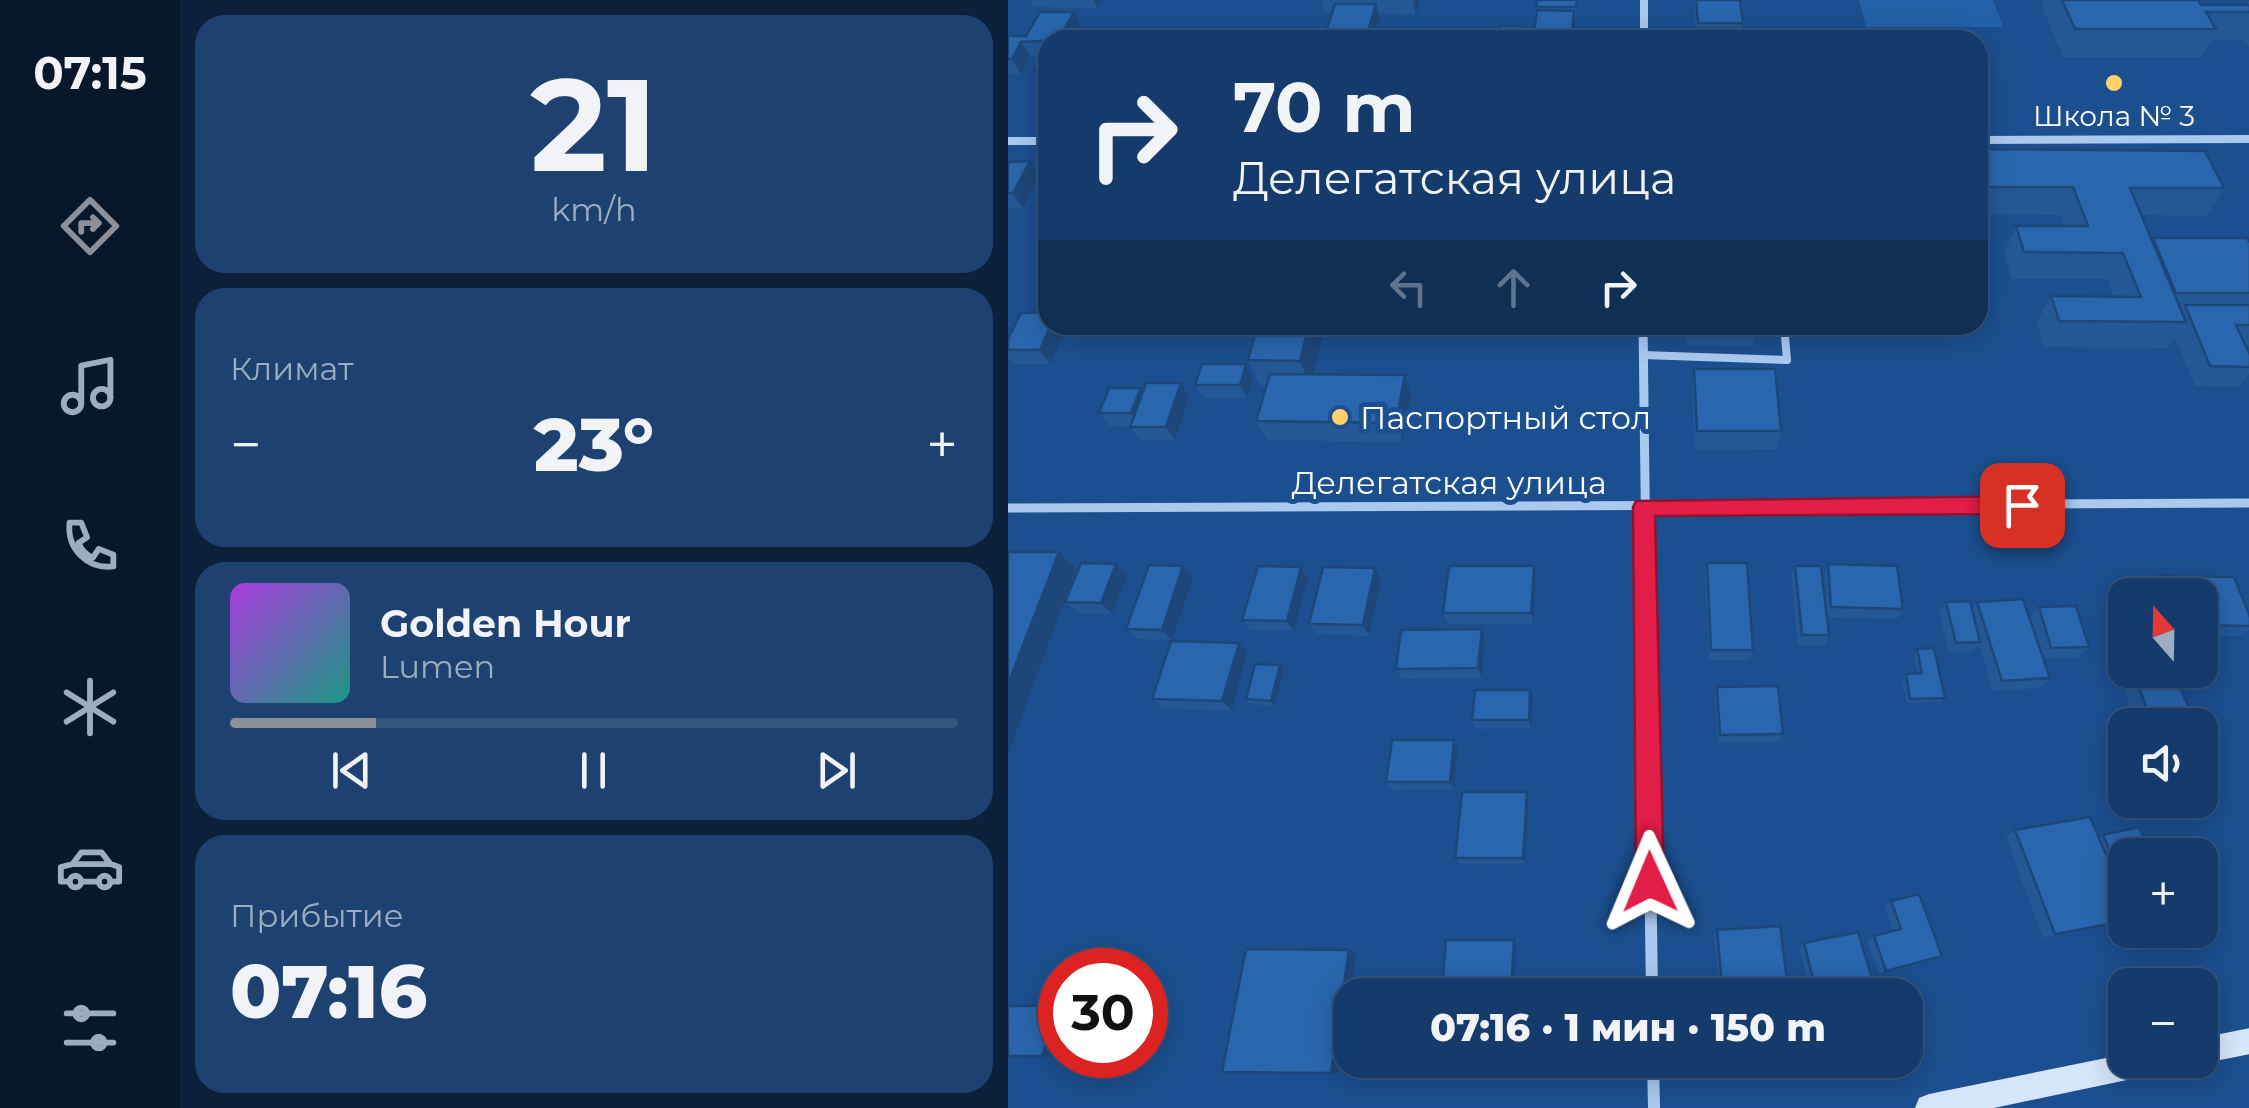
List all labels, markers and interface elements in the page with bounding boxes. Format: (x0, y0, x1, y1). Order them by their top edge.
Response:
text: 07:15 (33, 45, 147, 100)
text: 21 (530, 45, 658, 204)
text: 70 m (1233, 64, 1416, 150)
icon: right (1068, 70, 1198, 200)
marker: Школа № 3 (2103, 72, 2125, 94)
place label: Школа № 3 (2033, 99, 2195, 133)
text: Делегатская улица (1233, 150, 1676, 205)
text: km/h (551, 190, 637, 229)
icon: directions (55, 191, 125, 261)
icon: left (1381, 260, 1436, 315)
icon: ahead (1486, 260, 1541, 315)
icon: right (1591, 260, 1646, 315)
text: Климат (230, 349, 353, 388)
icon: music (55, 351, 125, 421)
text: 23° (534, 398, 654, 490)
place label: Паспортный стол (1360, 398, 1651, 437)
marker: Паспортный стол (1329, 406, 1351, 428)
text: − (230, 411, 262, 478)
text: + (926, 411, 958, 478)
street label: Делегатская улица (1291, 463, 1607, 502)
pin (1980, 463, 2065, 548)
icon: arrive (1995, 478, 2050, 533)
icon: phone (55, 511, 125, 581)
north arrow (2108, 578, 2218, 688)
map controls (2108, 578, 2218, 1078)
text: Golden Hour (380, 600, 631, 647)
text: Lumen (380, 647, 495, 686)
icon: climate (55, 672, 125, 742)
button: sound (2108, 708, 2218, 818)
icon: previous (324, 743, 379, 798)
icon: pause (566, 743, 621, 798)
icon: next (809, 743, 864, 798)
position arrow (1598, 830, 1702, 934)
icon: car (55, 832, 125, 902)
button: + (2108, 838, 2218, 948)
text: Прибытие (230, 896, 404, 935)
text: 07:16 (230, 945, 427, 1037)
speed limit sign: 30 (1038, 948, 1168, 1078)
button: − (2108, 968, 2218, 1078)
icon: filters (55, 993, 125, 1063)
text: 07:16 · 1 мин · 150 m (1430, 1004, 1826, 1051)

